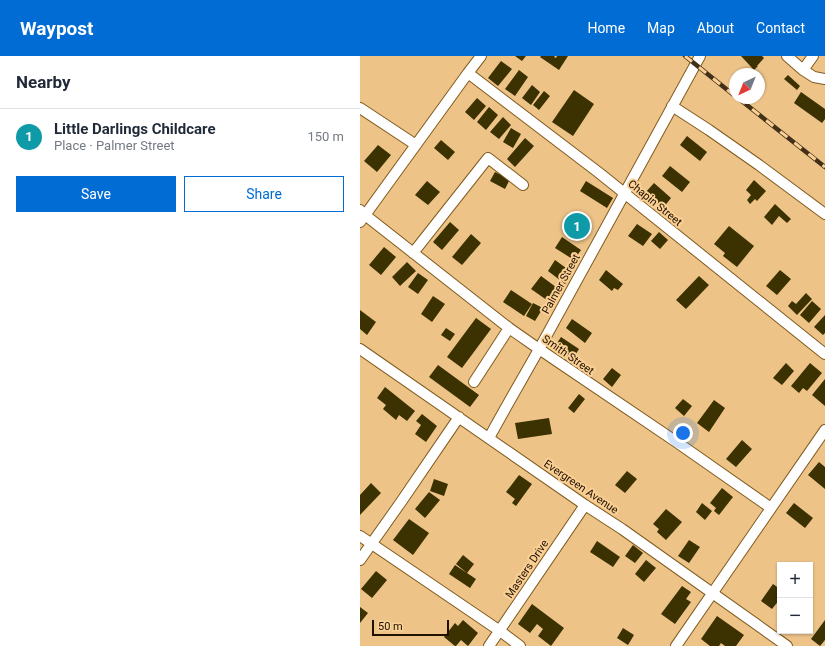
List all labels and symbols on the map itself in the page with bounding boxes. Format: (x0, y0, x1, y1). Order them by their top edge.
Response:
north arrow (729, 68, 765, 104)
street label: Chapin Street (625, 177, 685, 229)
pin: 1 (564, 211, 590, 241)
street label: Palmer Street (539, 251, 583, 316)
street label: Smith Street (540, 332, 597, 378)
your location (673, 423, 693, 443)
street label: Evergreen Avenue (541, 457, 621, 517)
street label: Masters Drive (503, 537, 551, 601)
scale bar (372, 618, 449, 637)

